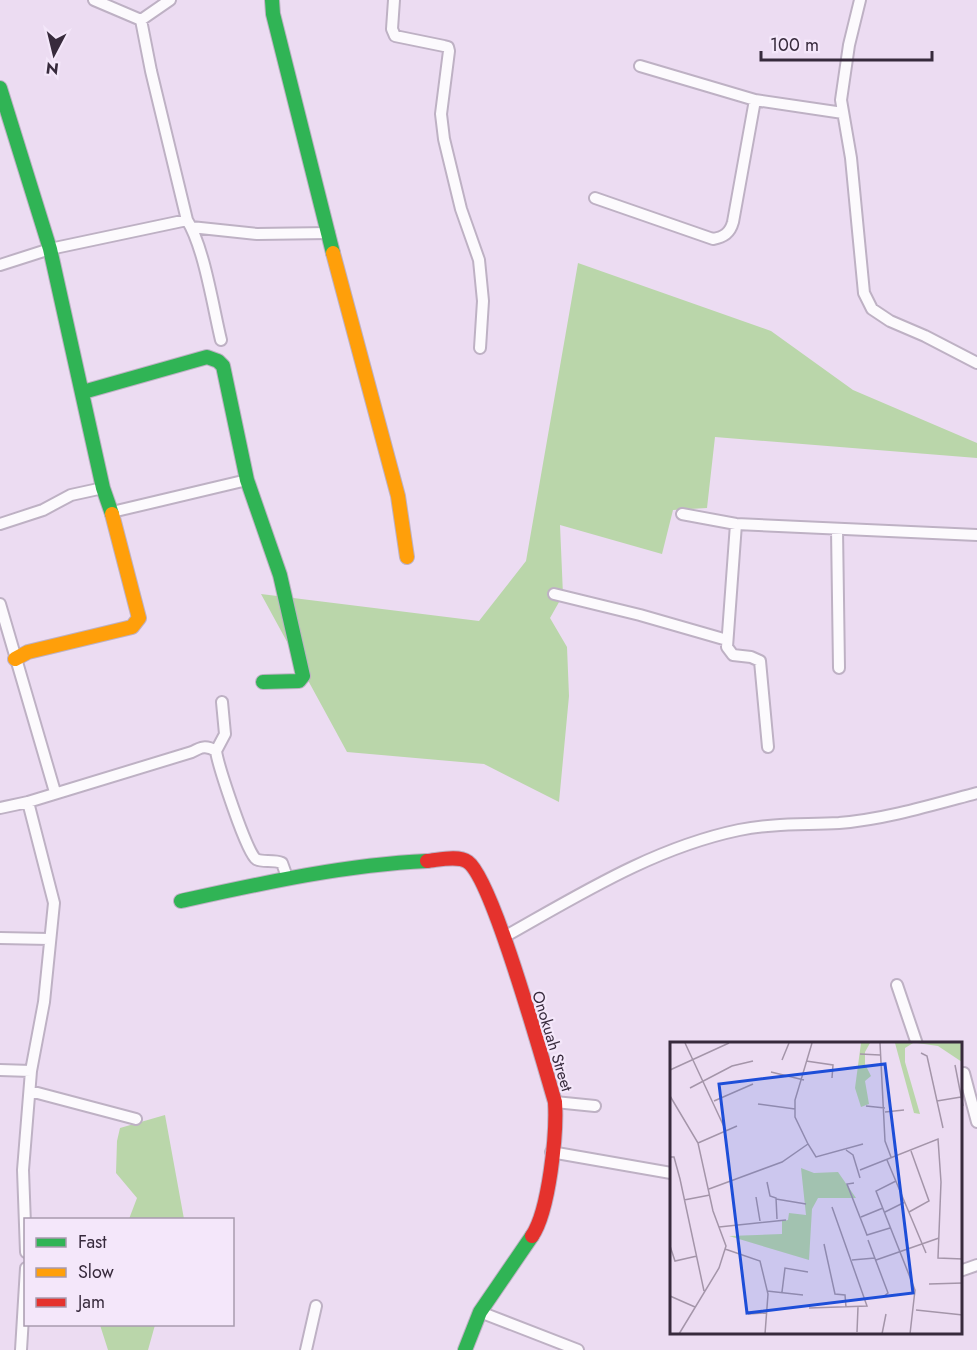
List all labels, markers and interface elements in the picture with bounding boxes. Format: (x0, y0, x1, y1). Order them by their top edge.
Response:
north arrow (24, 24, 84, 84)
scale bar (761, 24, 932, 62)
text: 100 m (770, 32, 819, 58)
text: N (45, 56, 60, 81)
street label: Onokuah Street (526, 988, 579, 1094)
inset map (670, 1042, 962, 1335)
legend (24, 1218, 234, 1326)
text: Fast (78, 1229, 107, 1255)
text: Slow (78, 1259, 115, 1285)
text: Jam (76, 1289, 105, 1315)

